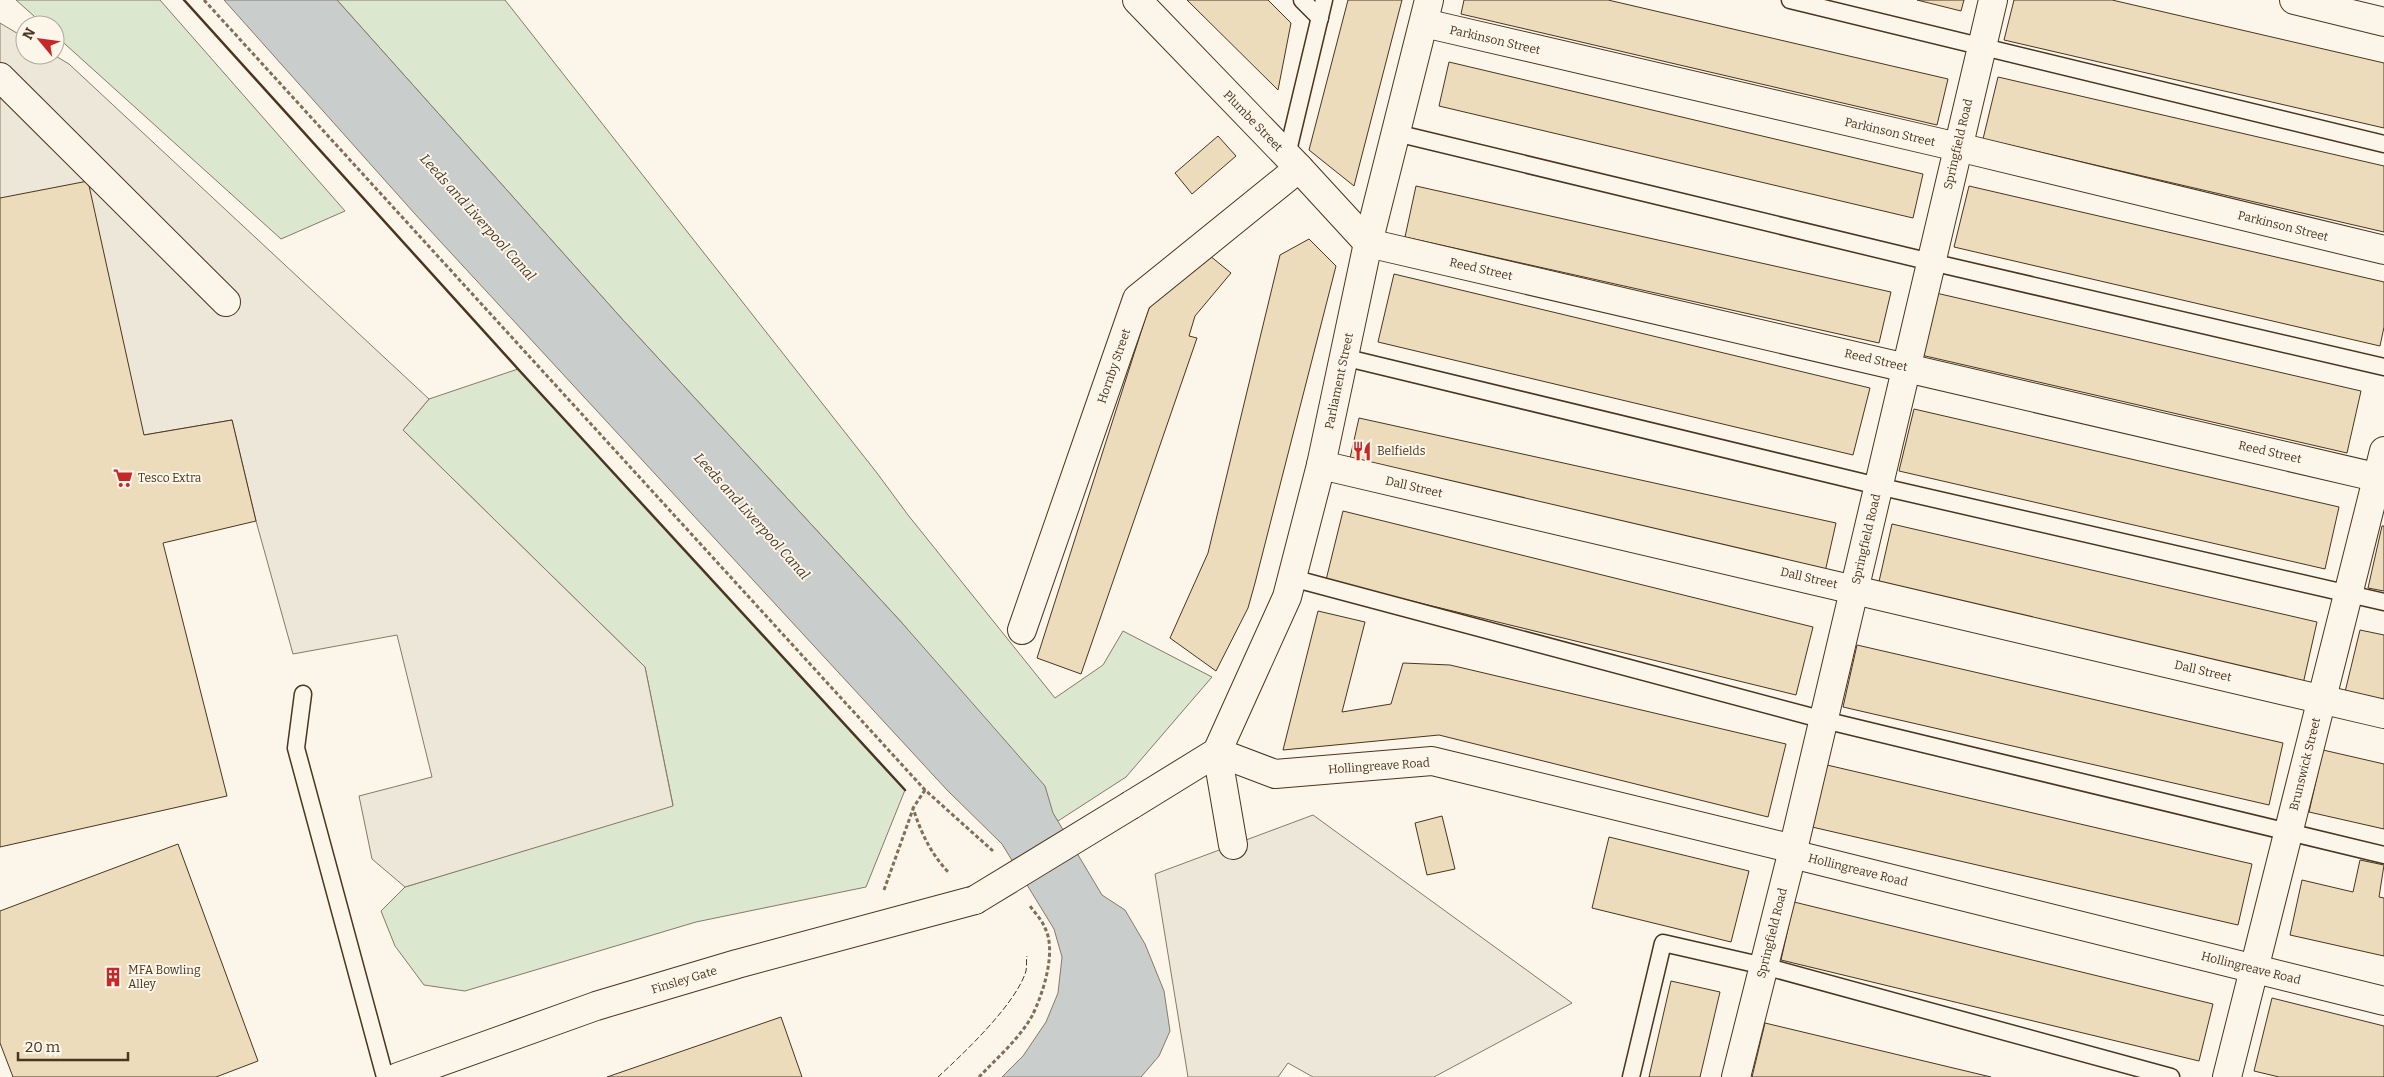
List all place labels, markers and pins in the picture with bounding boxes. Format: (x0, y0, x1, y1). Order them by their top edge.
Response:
restaurant icon: Belfields (1351, 440, 1373, 462)
place label: Belfields (1377, 444, 1426, 458)
supermarket icon: Tesco Extra (112, 467, 134, 489)
place label: Tesco Extra (138, 471, 202, 485)
place label: MFA Bowling Alley (128, 963, 201, 991)
building icon: MFA Bowling Alley (102, 966, 124, 988)

